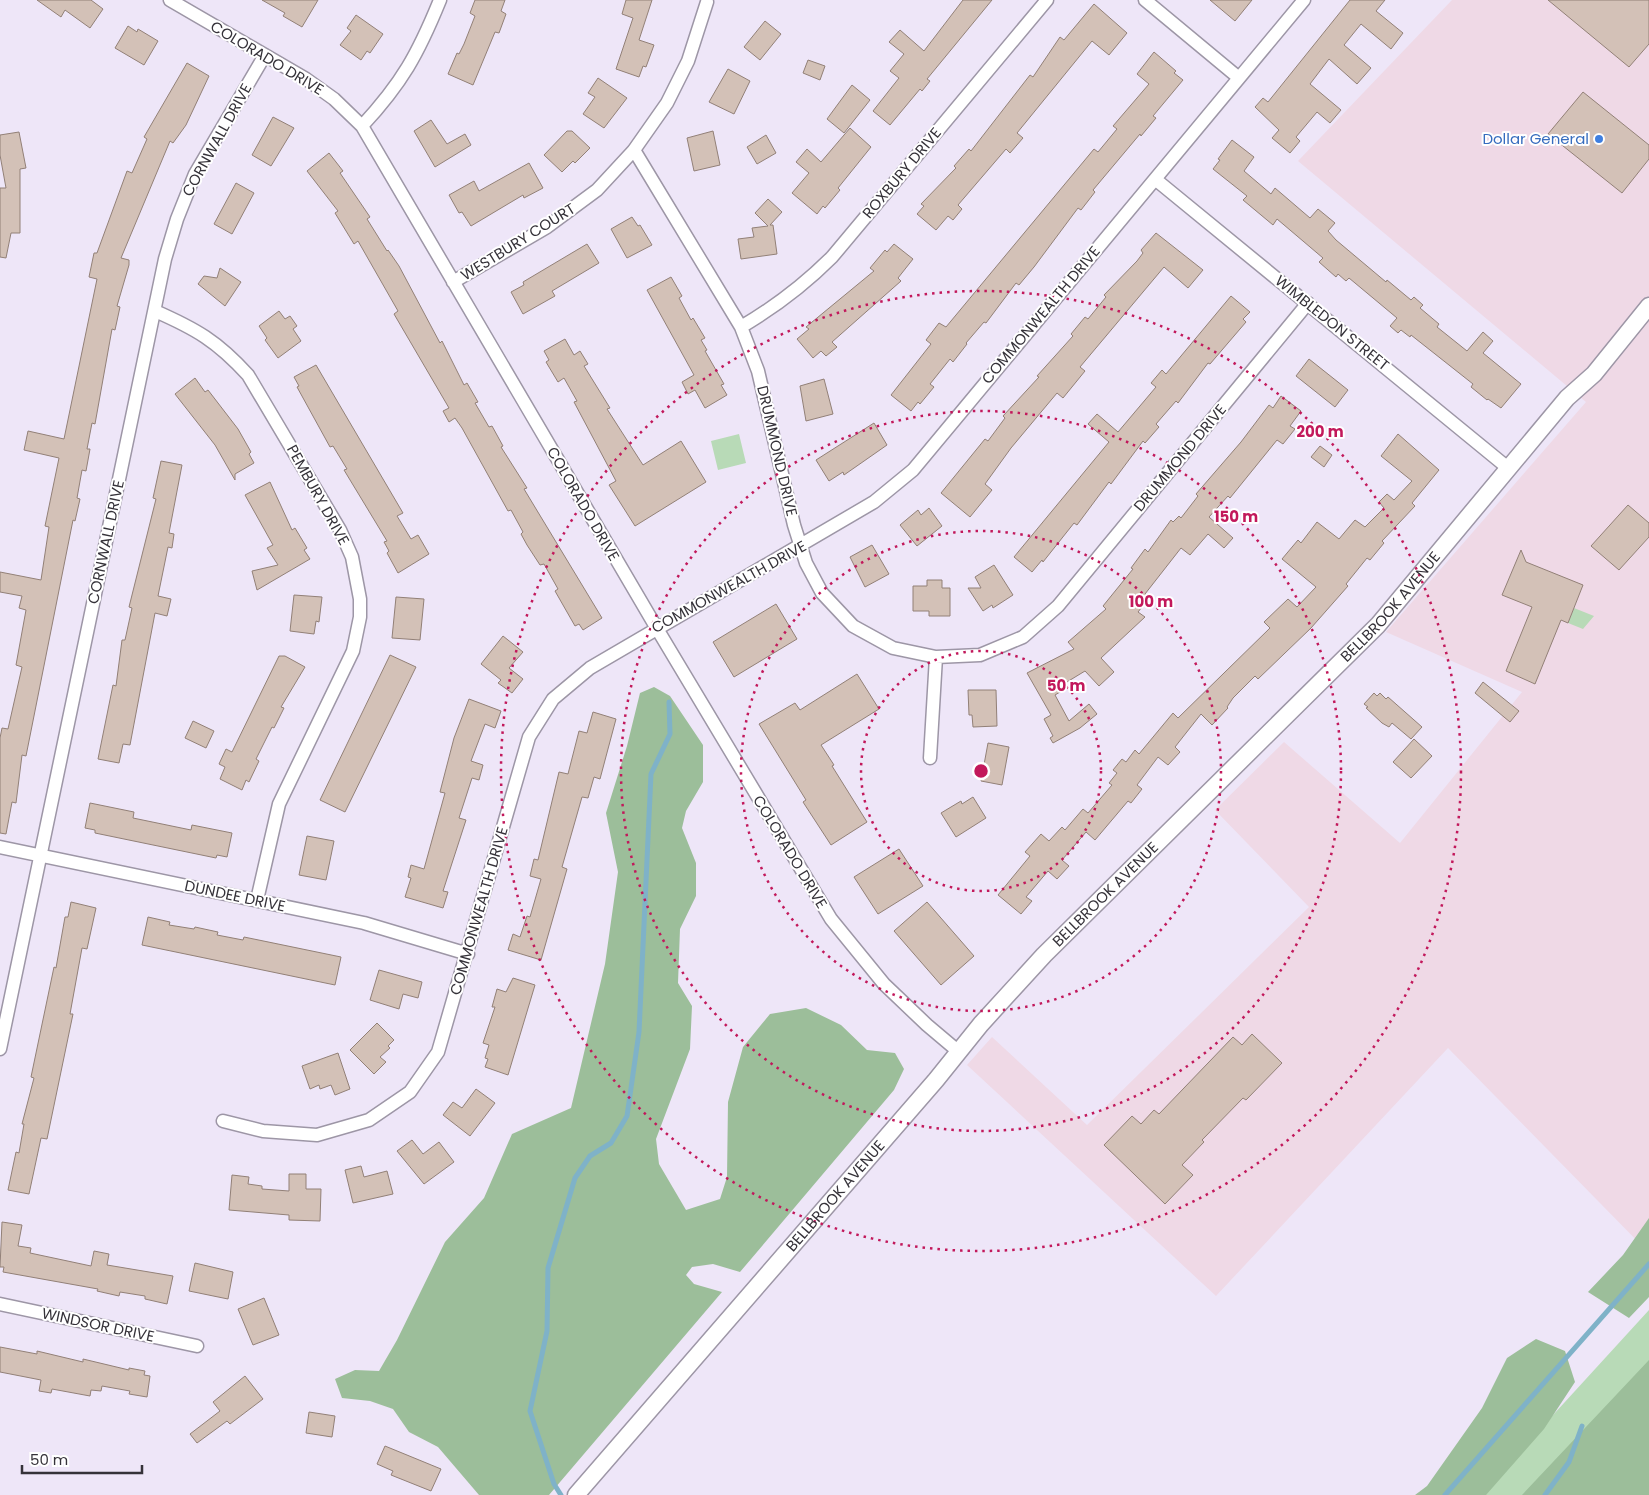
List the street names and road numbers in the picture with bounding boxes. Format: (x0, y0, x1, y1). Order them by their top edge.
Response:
street label: COLORADO DRIVE (207, 15, 328, 100)
street label: CORNWALL DRIVE (177, 80, 256, 200)
street label: ROXBURY DRIVE (857, 123, 946, 223)
street label: WESTBURY COURT (457, 198, 579, 285)
street label: COMMONWEALTH DRIVE (977, 241, 1105, 388)
street label: WIMBLEDON STREET (1271, 270, 1394, 375)
street label: DRUMMOND DRIVE (752, 383, 803, 518)
street label: DRUMMOND DRIVE (1129, 400, 1231, 516)
street label: PEMBURY DRIVE (282, 441, 355, 549)
street label: COLORADO DRIVE (542, 443, 625, 565)
street label: CORNWALL DRIVE (82, 478, 129, 606)
street label: COMMONWEALTH DRIVE (647, 535, 810, 638)
street label: BELLBROOK AVENUE (1336, 547, 1445, 666)
street label: COLORADO DRIVE (748, 791, 833, 912)
street label: COMMONWEALTH DRIVE (444, 824, 513, 997)
street label: BELLBROOK AVENUE (1047, 837, 1163, 951)
street label: DUNDEE DRIVE (183, 875, 287, 916)
street label: BELLBROOK AVENUE (781, 1135, 889, 1256)
street label: WINDSOR DRIVE (40, 1302, 156, 1347)

